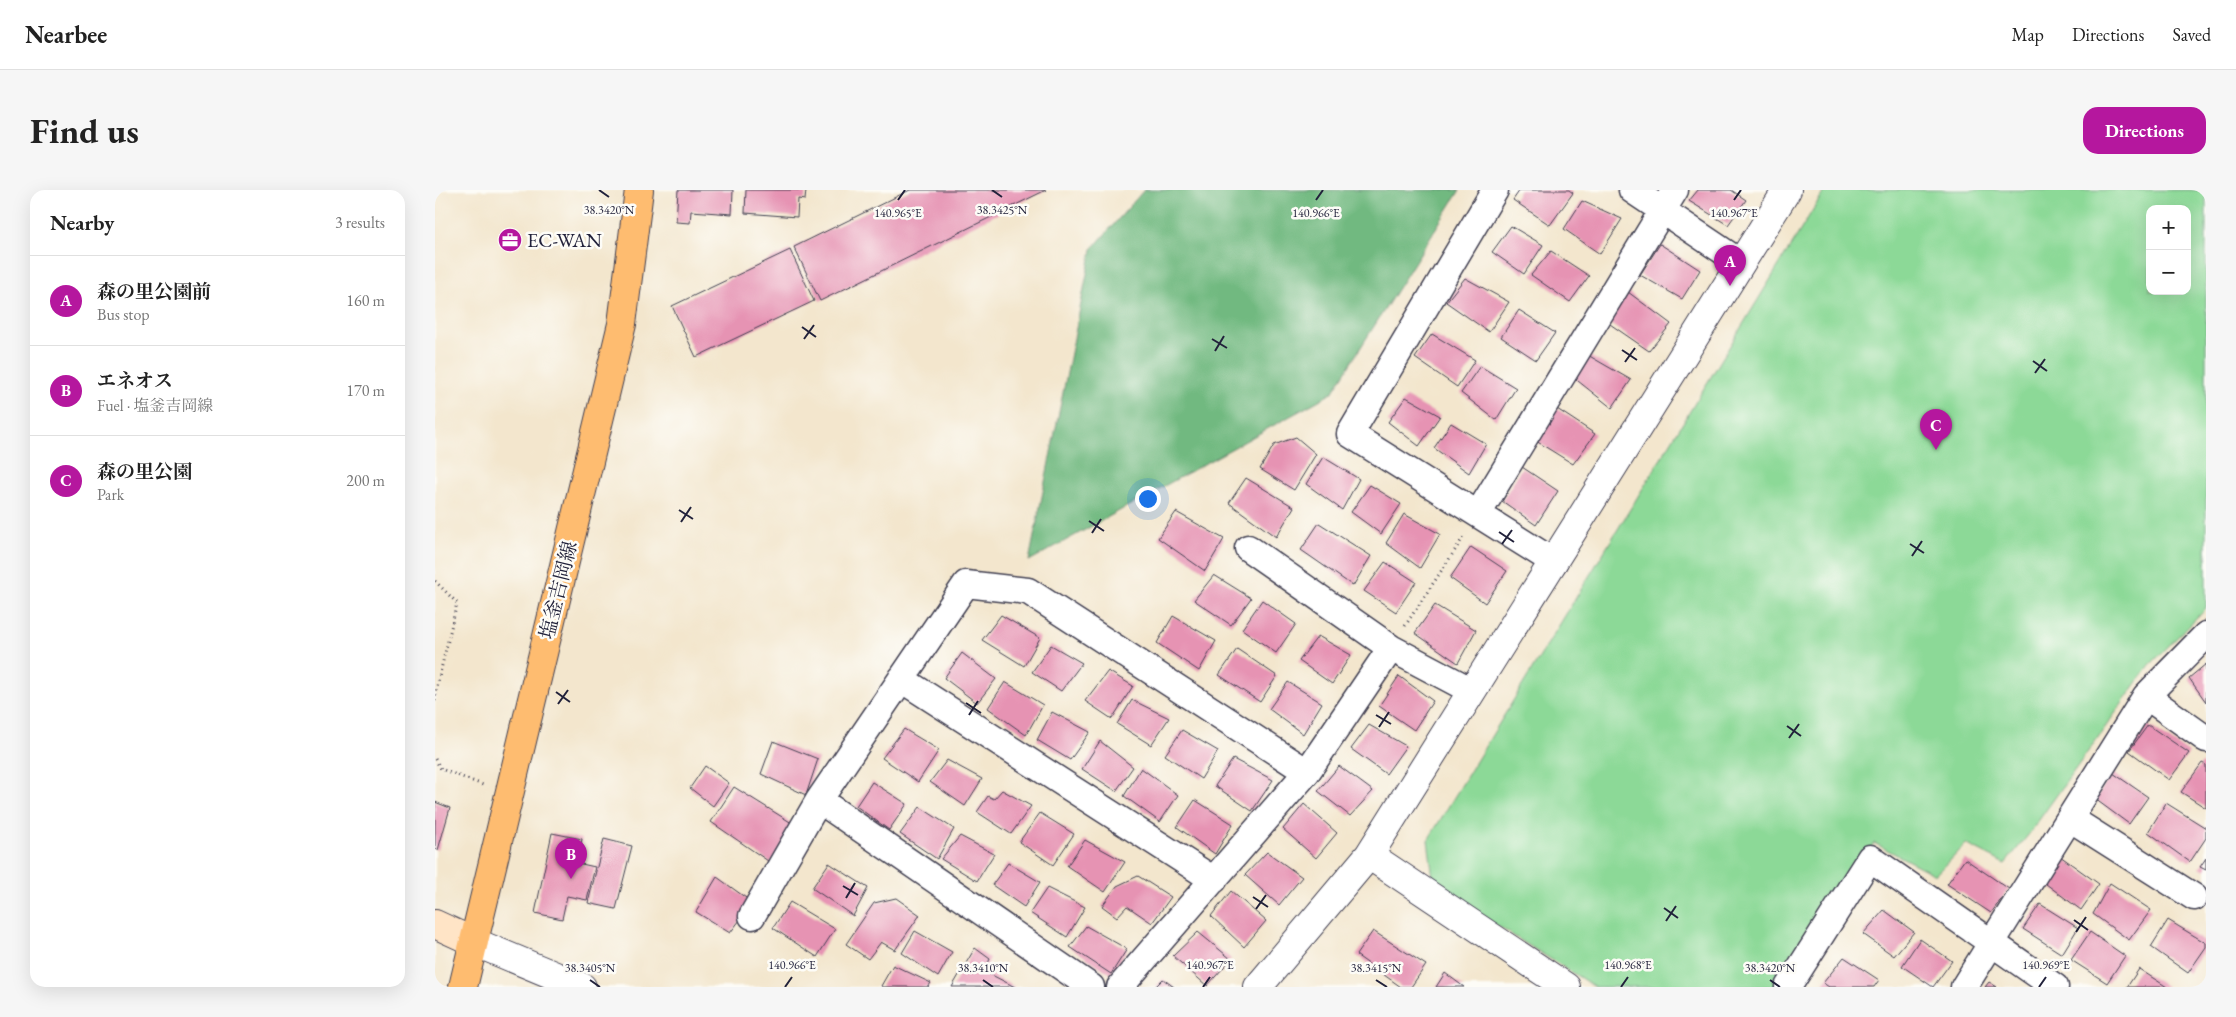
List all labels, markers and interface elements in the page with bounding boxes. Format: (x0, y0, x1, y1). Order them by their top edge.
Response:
text: Nearbee (25, 19, 107, 50)
text: Map (2012, 23, 2044, 46)
text: Directions (2072, 23, 2144, 46)
text: Saved (2172, 23, 2211, 46)
button: Directions (2083, 107, 2206, 154)
text: Find us (30, 108, 139, 153)
text: 38.3420°N (584, 202, 635, 218)
text: 38.3425°N (977, 202, 1028, 218)
text: 140.965°E (874, 205, 922, 221)
text: 140.966°E (1292, 205, 1340, 221)
text: 140.967°E (1710, 205, 1758, 221)
map controls (2146, 205, 2191, 295)
button: + (2146, 205, 2191, 250)
text: Nearby (50, 209, 114, 236)
text: 3 results (335, 212, 385, 233)
office icon: EC-WAN (497, 227, 523, 253)
place label: EC-WAN (527, 227, 602, 253)
pin: A (1714, 245, 1746, 286)
button: − (2146, 250, 2191, 295)
text: 森の里公園前 (97, 279, 211, 304)
text: A (60, 290, 72, 311)
text: 160 m (346, 290, 385, 311)
text: Bus stop (97, 304, 150, 325)
text: エネオス (97, 368, 173, 393)
text: B (61, 380, 71, 401)
text: 170 m (346, 380, 385, 401)
text: Fuel · 塩釜吉岡線 (97, 395, 213, 416)
pin: C (1920, 409, 1952, 450)
text: 森の里公園 (97, 459, 192, 484)
text: C (60, 470, 72, 491)
text: 200 m (346, 470, 385, 491)
text: Park (97, 484, 124, 505)
your location (1135, 486, 1161, 512)
street label: 塩釜吉岡線 (533, 538, 583, 642)
pin: B (555, 838, 587, 879)
text: 140.966°E (768, 957, 816, 973)
text: 140.967°E (1186, 957, 1234, 973)
text: 140.968°E (1604, 957, 1652, 973)
text: 140.969°E (2022, 957, 2070, 973)
text: 38.3405°N (565, 960, 616, 976)
text: 38.3410°N (958, 960, 1009, 976)
text: 38.3415°N (1351, 960, 1402, 976)
text: 38.3420°N (1745, 960, 1796, 976)

